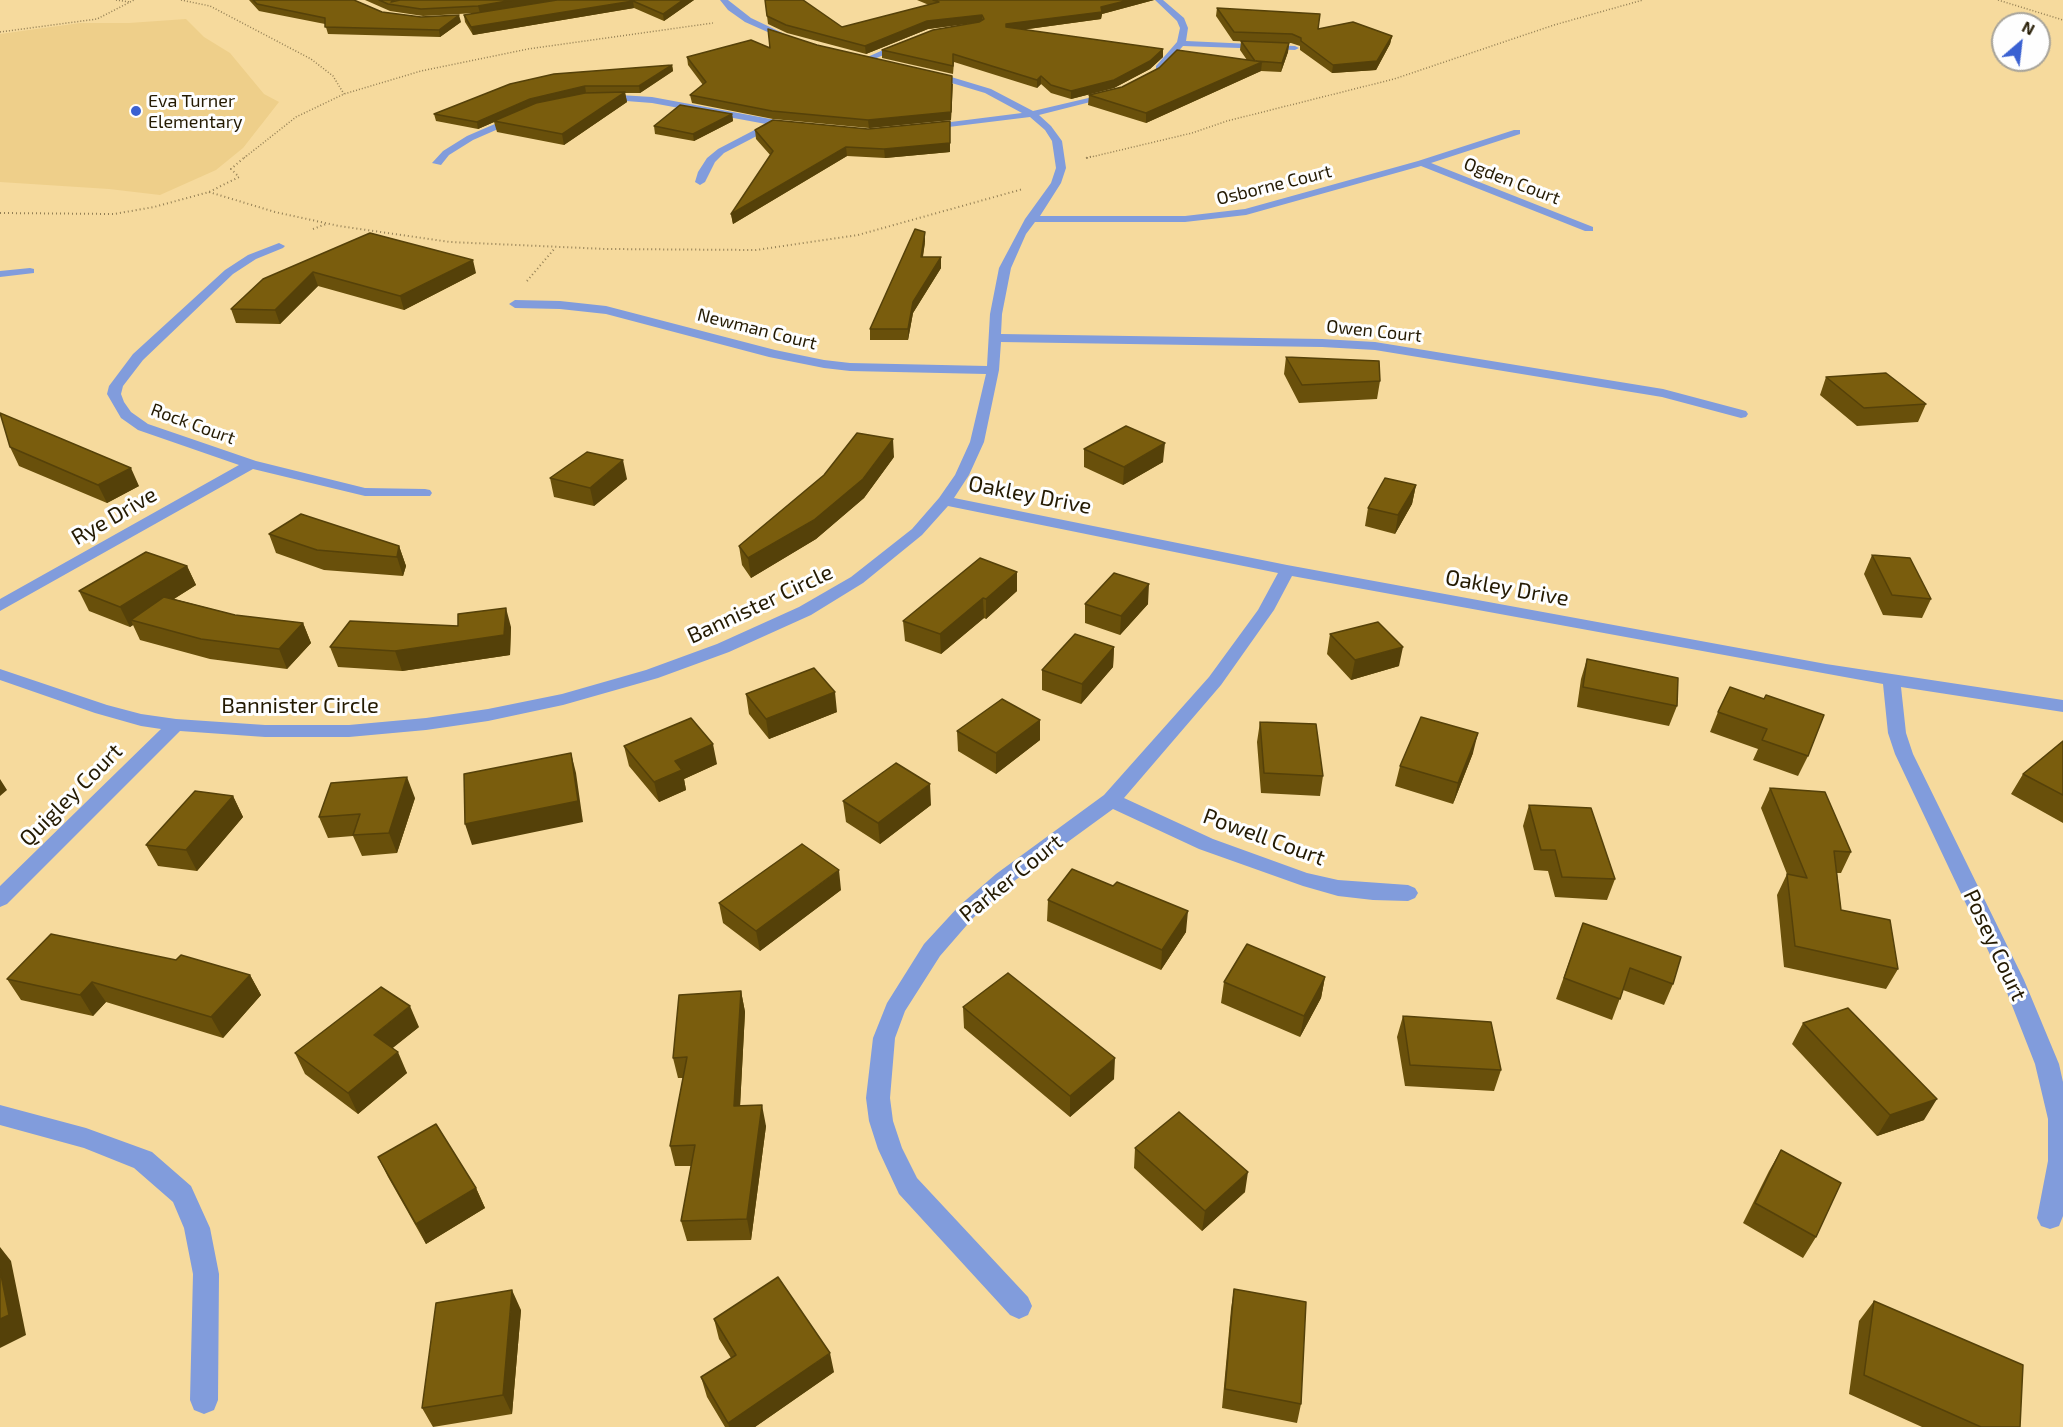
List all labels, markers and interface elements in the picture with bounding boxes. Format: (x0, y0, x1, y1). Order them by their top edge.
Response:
north arrow (1991, 12, 2051, 72)
text: N (2019, 16, 2038, 39)
place label: Eva Turner Elementary (148, 90, 242, 132)
marker: Eva Turner Elementary (129, 104, 143, 118)
street label: Ogden Court (1461, 153, 1563, 209)
street label: Osborne Court (1214, 160, 1334, 210)
street label: Newman Court (695, 304, 819, 354)
street label: Owen Court (1325, 315, 1423, 347)
street label: Rock Court (148, 399, 238, 449)
street label: Oakley Drive (966, 470, 1094, 520)
street label: Rye Drive (67, 481, 161, 551)
street label: Bannister Circle (683, 559, 837, 649)
street label: Oakley Drive (1443, 564, 1571, 612)
street label: Bannister Circle (221, 693, 379, 719)
street label: Quigley Court (14, 738, 128, 852)
street label: Powell Court (1199, 803, 1329, 871)
street label: Parker Court (954, 828, 1068, 928)
street label: Posey Court (1958, 885, 2032, 1005)

